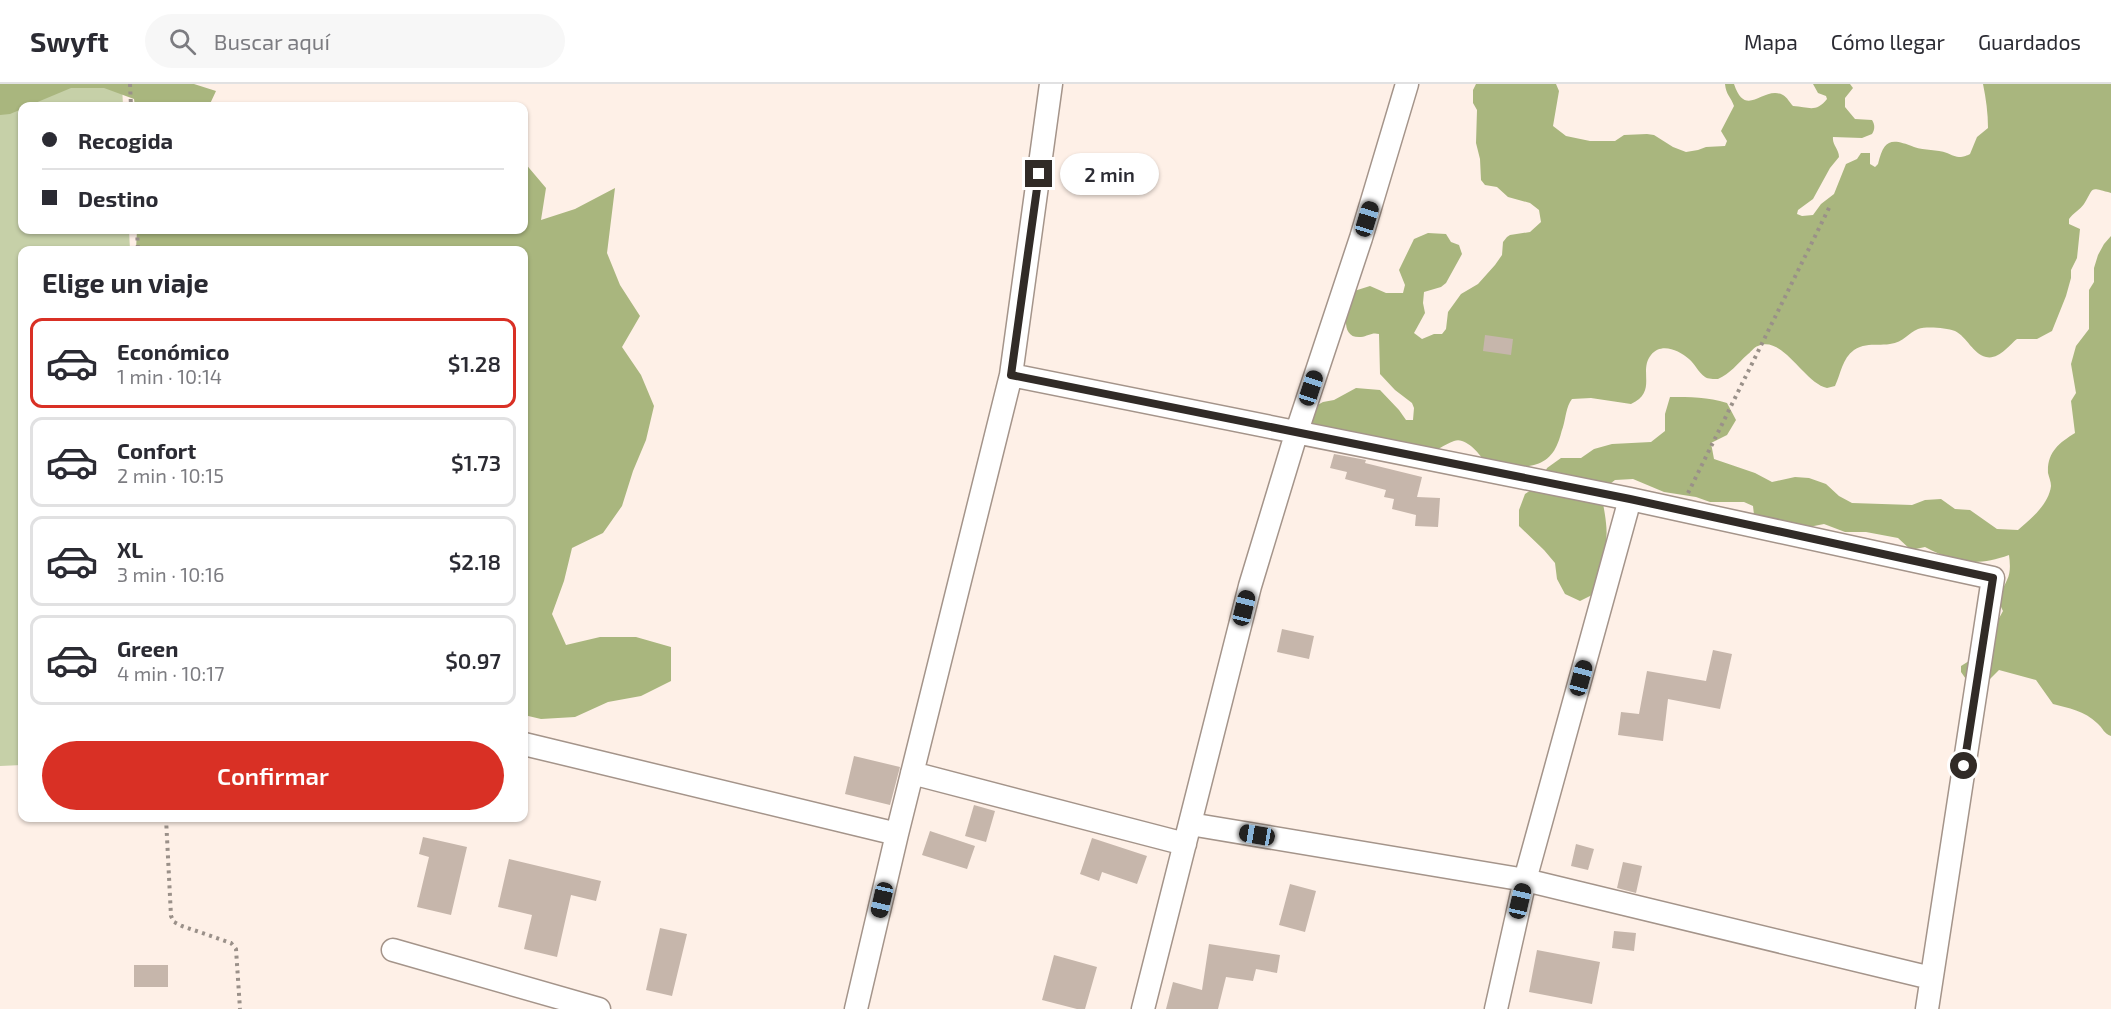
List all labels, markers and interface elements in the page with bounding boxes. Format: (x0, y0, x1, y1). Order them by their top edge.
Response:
search box (145, 14, 565, 68)
text: Swyft (30, 24, 109, 58)
icon: search (166, 25, 199, 58)
text: Buscar aquí (214, 28, 330, 54)
text: Mapa (1744, 29, 1798, 54)
text: Cómo llegar (1831, 29, 1945, 54)
text: Guardados (1978, 29, 2081, 54)
text: Recogida (78, 127, 173, 153)
callout: 2 min (1060, 153, 1159, 195)
route end (1025, 160, 1052, 187)
text: 2 min (1084, 162, 1135, 186)
text: Destino (78, 185, 158, 211)
car (1353, 199, 1381, 239)
text: Elige un viaje (42, 266, 209, 298)
icon: car (45, 336, 99, 390)
text: Económico (117, 338, 229, 364)
text: $1.28 (448, 350, 501, 376)
text: 1 min · 10:14 (117, 364, 222, 388)
car (1297, 368, 1325, 408)
icon: car (45, 435, 99, 489)
text: Confort (117, 437, 196, 463)
text: $1.73 (451, 449, 501, 475)
text: 2 min · 10:15 (117, 463, 224, 487)
icon: car (45, 534, 99, 588)
text: XL (117, 536, 143, 562)
text: $2.18 (449, 548, 501, 574)
text: 3 min · 10:16 (117, 562, 224, 586)
car (1231, 588, 1257, 628)
icon: car (45, 633, 99, 687)
text: Green (117, 635, 179, 661)
text: $0.97 (445, 647, 501, 673)
car (1568, 658, 1594, 698)
text: 4 min · 10:17 (117, 661, 224, 685)
button: Confirmar (42, 741, 504, 810)
route start (1950, 752, 1977, 779)
car (1238, 823, 1276, 847)
car (869, 880, 895, 920)
car (1507, 881, 1533, 921)

